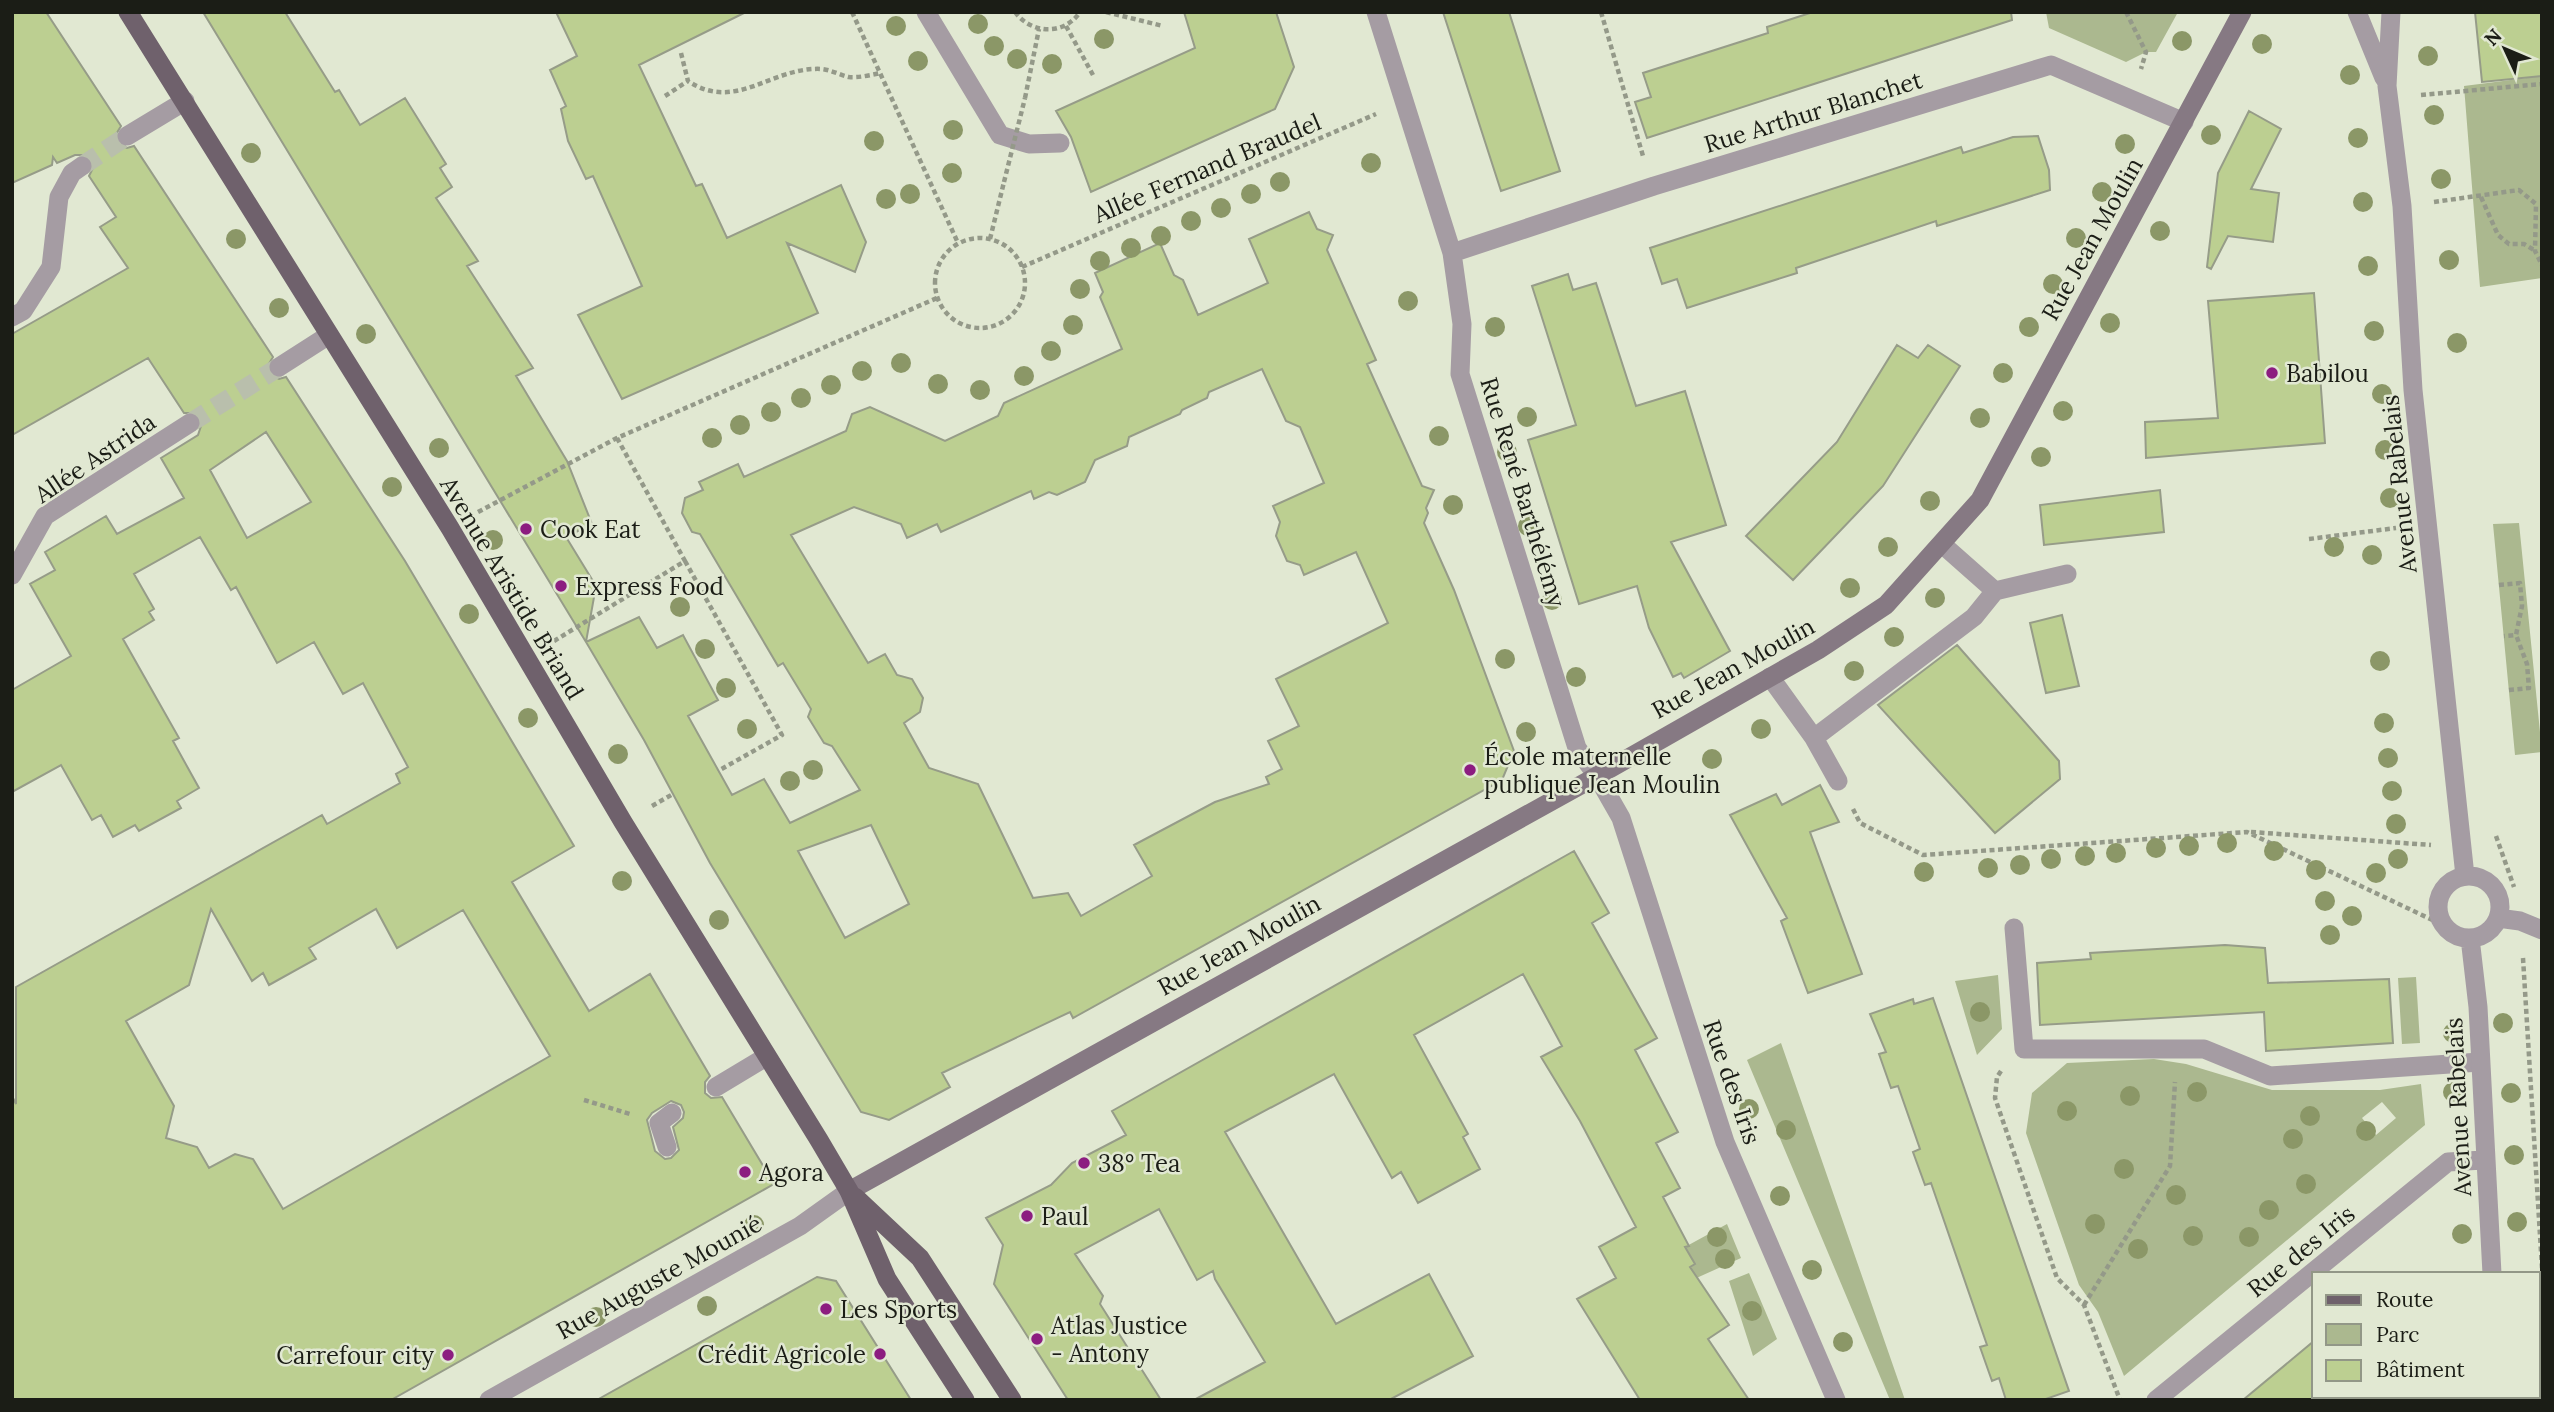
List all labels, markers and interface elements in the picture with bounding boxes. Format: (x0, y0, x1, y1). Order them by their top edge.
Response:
north arrow (2470, 14, 2540, 84)
text: N (2479, 23, 2507, 51)
street label: Rue Arthur Blanchet (1700, 64, 1926, 160)
street label: Allée Fernand Braudel (1088, 106, 1325, 230)
street label: Rue Jean Moulin (2034, 152, 2150, 326)
place label: Babilou (2286, 358, 2369, 389)
marker: Babilou (2264, 365, 2280, 381)
street label: Rue René Barthélémy (1473, 373, 1573, 611)
street label: Avenue Rabelais (2374, 393, 2424, 576)
street label: Allée Astrida (28, 406, 162, 510)
street label: Avenue Aristide Briand (433, 470, 591, 705)
place label: Cook Eat (540, 514, 641, 545)
marker: Cook Eat (518, 521, 534, 537)
place label: Express Food (575, 571, 724, 602)
marker: Express Food (553, 578, 569, 594)
street label: Rue Jean Moulin (1646, 610, 1820, 726)
place label: École maternelle publique Jean Moulin (1484, 741, 1720, 800)
marker: École maternelle publique Jean Moulin (1462, 762, 1478, 778)
street label: Rue Jean Moulin (1152, 887, 1326, 1003)
street label: Rue des Iris (1696, 1016, 1768, 1148)
street label: Avenue Rabelais (2438, 1017, 2478, 1198)
place label: 38° Tea (1098, 1148, 1180, 1179)
marker: 38° Tea (1076, 1155, 1092, 1171)
place label: Agora (758, 1157, 824, 1188)
marker: Agora (737, 1164, 753, 1180)
street label: Rue des Iris (2241, 1198, 2361, 1304)
place label: Paul (1041, 1201, 1088, 1232)
street label: Rue Auguste Mounié (551, 1208, 767, 1346)
marker: Paul (1019, 1208, 1035, 1224)
legend (2312, 1272, 2540, 1398)
text: Route (2376, 1286, 2433, 1313)
place label: Les Sports (840, 1294, 957, 1325)
marker: Les Sports (818, 1301, 834, 1317)
place label: Atlas Justice - Antony (1050, 1310, 1188, 1369)
text: Parc (2376, 1321, 2420, 1348)
marker: Atlas Justice - Antony (1029, 1331, 1045, 1347)
place label: Crédit Agricole (697, 1339, 866, 1370)
place label: Carrefour city (276, 1340, 434, 1371)
marker: Crédit Agricole (872, 1346, 888, 1362)
marker: Carrefour city (440, 1347, 456, 1363)
text: Bâtiment (2376, 1356, 2465, 1383)

